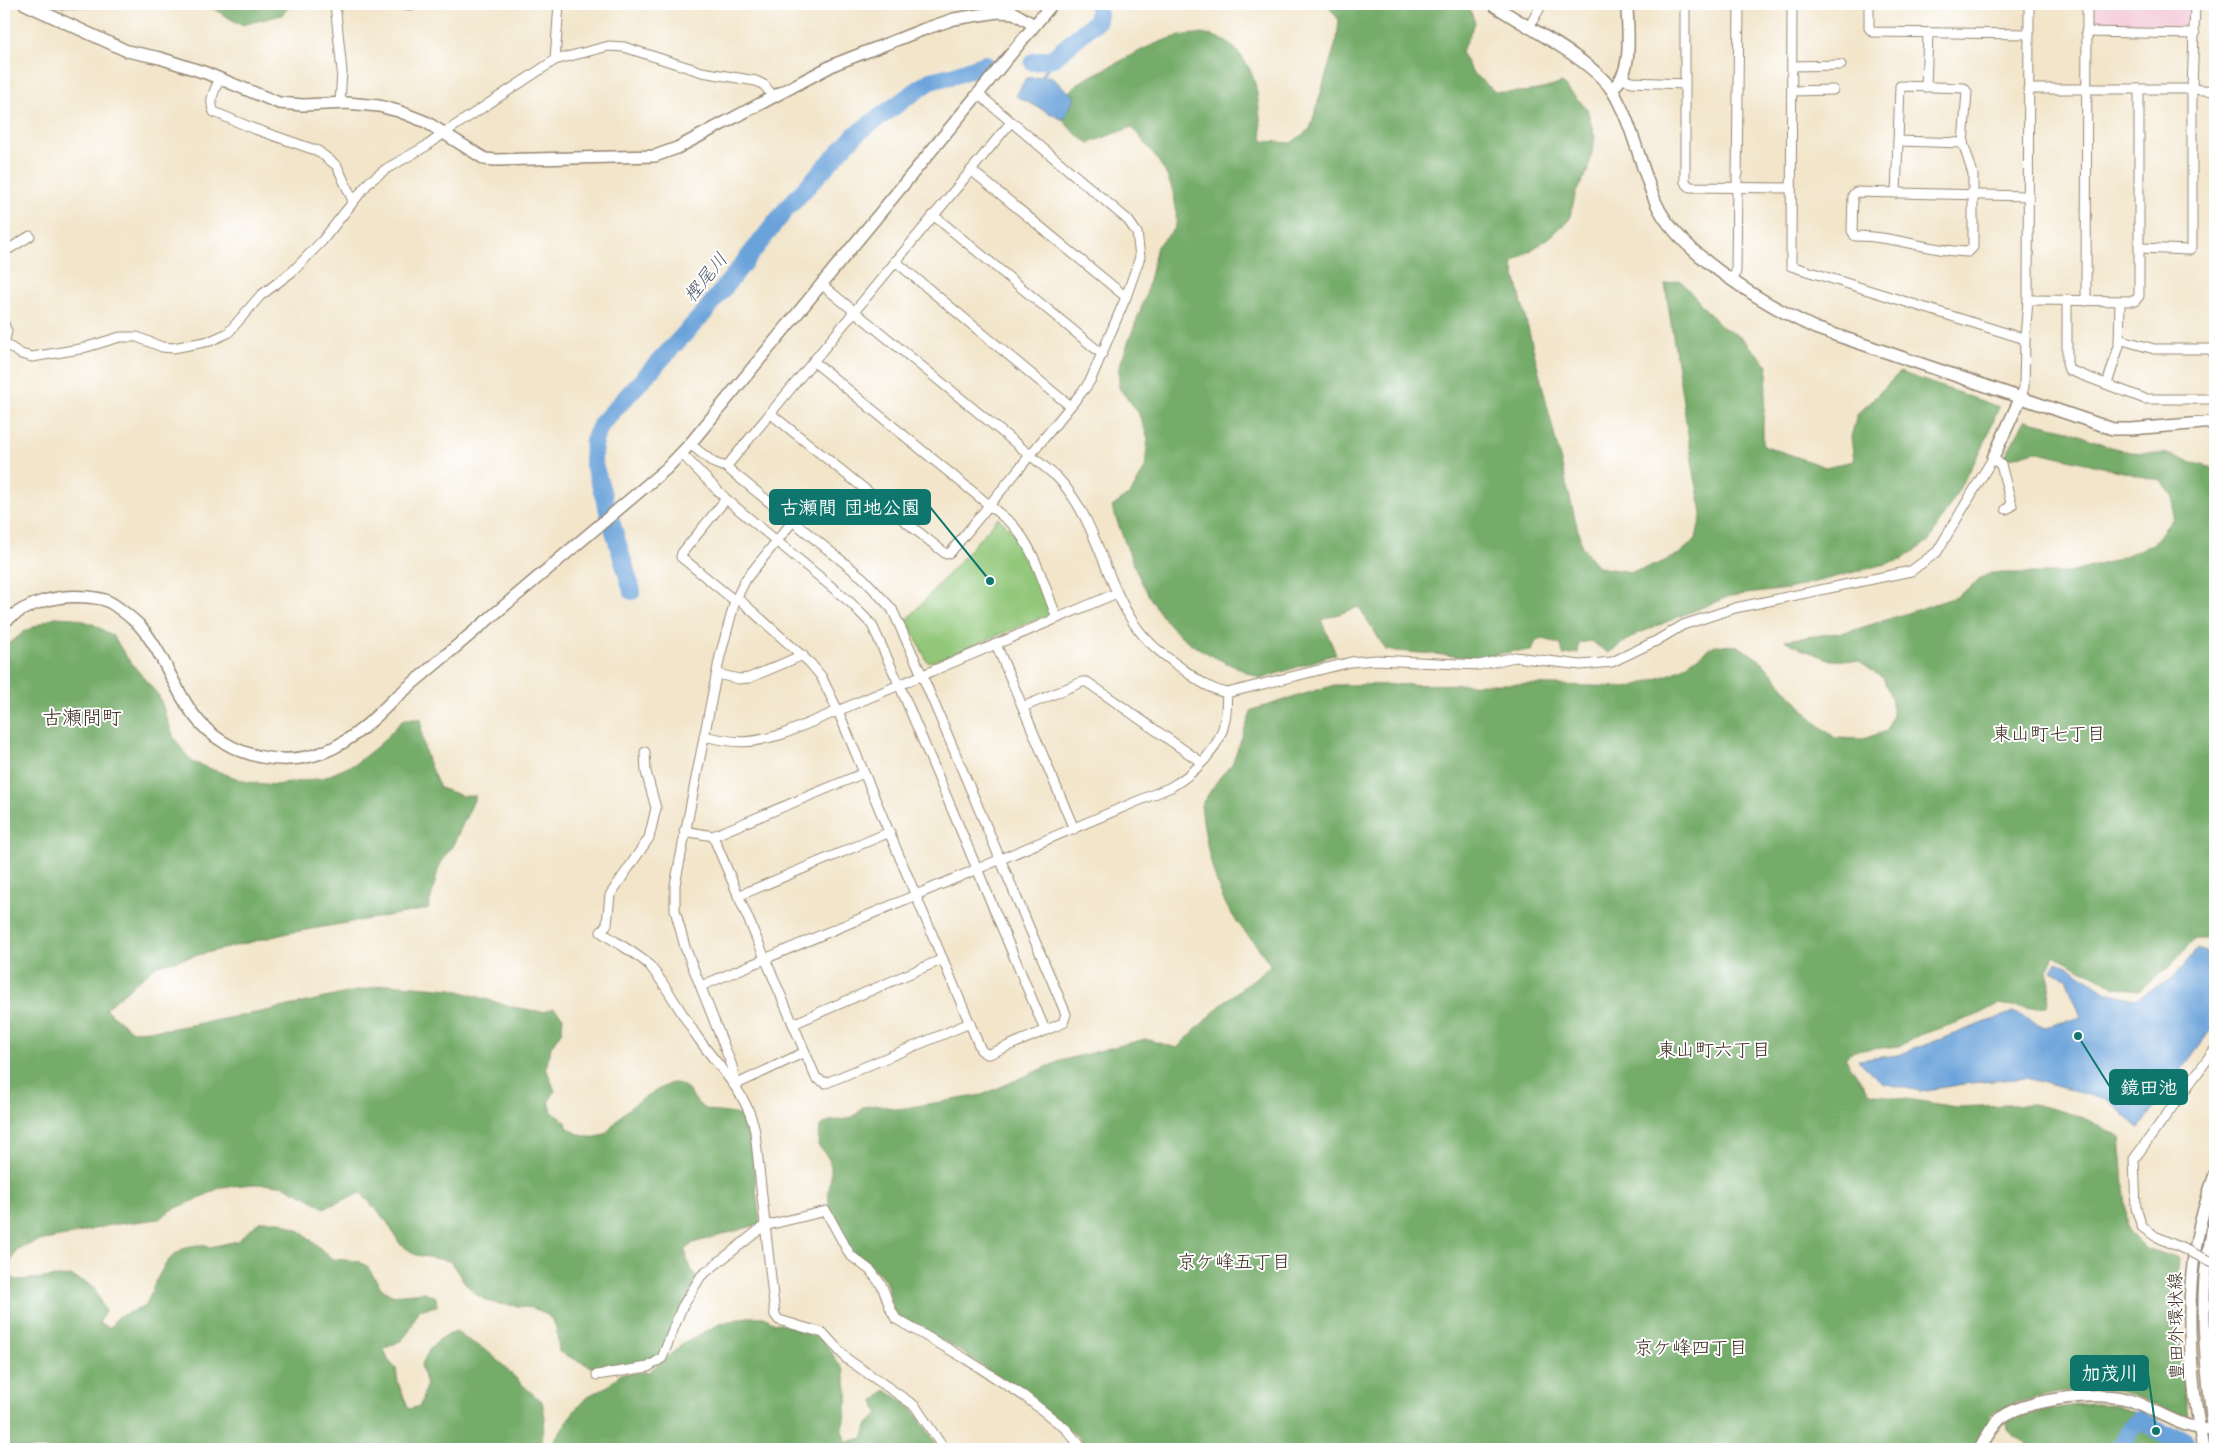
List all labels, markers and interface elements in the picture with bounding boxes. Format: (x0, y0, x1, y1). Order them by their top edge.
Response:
water label: 樫尾川 (677, 247, 732, 307)
callout: 古瀬間 団地公園 (770, 490, 930, 524)
text: 古瀬間 団地公園 (780, 494, 920, 519)
district label: 古瀬間町 (42, 703, 122, 729)
district label: 東山町七丁目 (1992, 720, 2106, 745)
district label: 東山町六丁目 (1657, 1036, 1771, 1061)
callout: 鏡田池 (2110, 1070, 2187, 1104)
text: 鏡田池 (2120, 1074, 2178, 1099)
district label: 京ケ峰五丁目 (1177, 1248, 1291, 1273)
street label: 豊田外環状線 (2162, 1272, 2188, 1380)
district label: 京ケ峰四丁目 (1634, 1334, 1748, 1359)
callout: 加茂川 (2071, 1356, 2148, 1390)
text: 加茂川 (2081, 1360, 2139, 1385)

